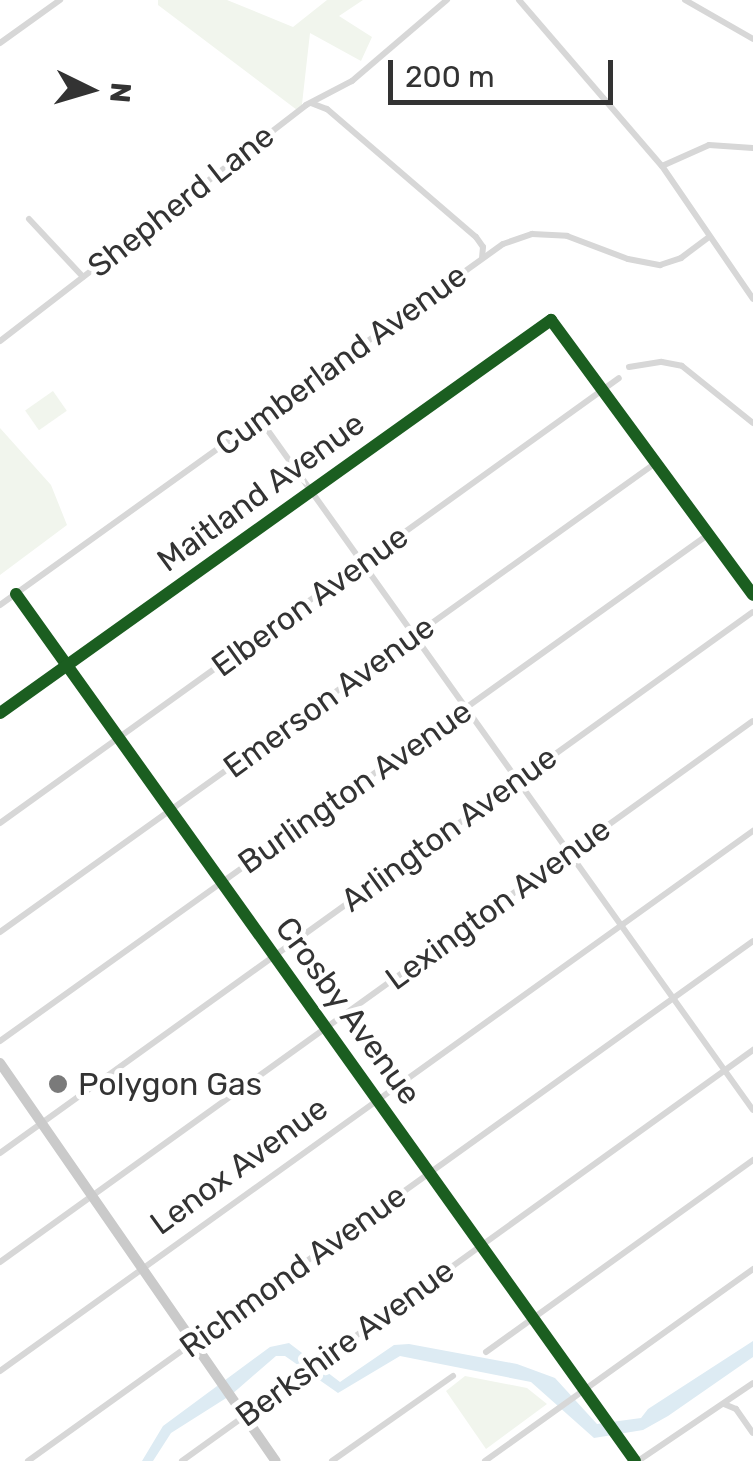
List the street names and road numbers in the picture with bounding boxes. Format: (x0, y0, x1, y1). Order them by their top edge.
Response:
street label: Shepherd Lane (80, 116, 282, 286)
street label: Cumberland Avenue (208, 256, 474, 464)
street label: Maitland Avenue (150, 404, 372, 580)
street label: Elberon Avenue (204, 517, 416, 685)
street label: Emerson Avenue (216, 607, 442, 787)
street label: Burlington Avenue (231, 692, 479, 882)
street label: Arlington Avenue (333, 738, 565, 920)
street label: Lexington Avenue (378, 809, 618, 999)
street label: Crosby Avenue (267, 909, 429, 1113)
street label: Lenox Avenue (143, 1089, 335, 1243)
street label: Richmond Avenue (172, 1176, 414, 1366)
street label: Berkshire Avenue (228, 1251, 462, 1435)

